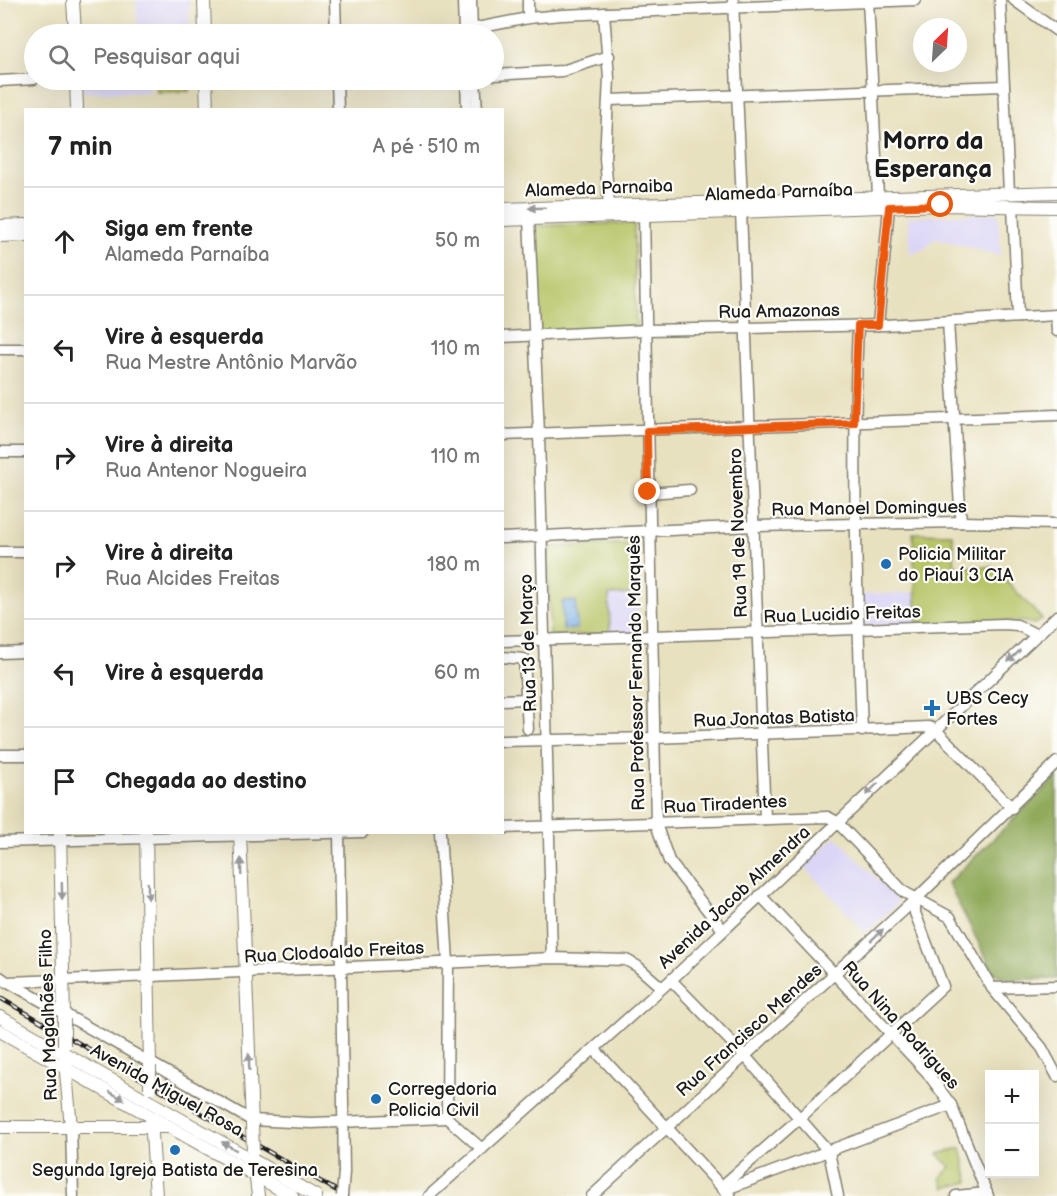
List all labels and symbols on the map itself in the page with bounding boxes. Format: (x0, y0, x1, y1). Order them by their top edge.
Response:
north arrow (913, 18, 967, 72)
district label: Morro da Esperança (874, 127, 992, 184)
street label: Alameda Parnaiba (525, 175, 673, 202)
street label: Alameda Parnaíba (705, 179, 853, 206)
route start (927, 191, 953, 217)
one-way arrow (527, 203, 546, 212)
street label: Rua Amazonas (718, 300, 840, 323)
street label: Rua 19 de Novembro (725, 448, 752, 618)
route end (634, 478, 660, 504)
street label: Rua Manoel Domingues (771, 496, 967, 521)
street label: Rua Professor Fernando Marquês (624, 535, 649, 811)
place label: Policia Militar do Piauí 3 CIA (898, 544, 1014, 586)
marker: Policia Militar do Piauí 3 CIA (879, 557, 893, 571)
street label: Rua 13 de Março (516, 574, 541, 712)
street label: Rua Lucidio Freitas (763, 601, 921, 628)
one-way arrow (1007, 649, 1022, 662)
place label: UBS Cecy Fortes (946, 688, 1029, 730)
marker: UBS Cecy Fortes (923, 699, 941, 717)
street label: Rua Jonatas Batista (693, 705, 855, 732)
one-way arrow (864, 782, 879, 796)
street label: Rua Tiradentes (663, 791, 787, 818)
street label: Avenida Jacob Almendra (654, 822, 815, 973)
one-way arrow (237, 857, 246, 876)
one-way arrow (57, 881, 66, 900)
one-way arrow (143, 881, 152, 900)
one-way arrow (869, 928, 883, 942)
street label: Rua Magalhães Filho (35, 929, 62, 1101)
street label: Rua Clodoaldo Freitas (243, 937, 425, 968)
street label: Rua Nina Rodrigues (838, 957, 964, 1094)
street label: Rua Francisco Mendes (672, 959, 827, 1101)
street label: Avenida Miguel Rosa (87, 1040, 247, 1141)
one-way arrow (244, 1052, 254, 1071)
place label: Corregedoria Policia Civil (388, 1079, 497, 1121)
one-way arrow (109, 1091, 126, 1101)
marker: Corregedoria Policia Civil (369, 1092, 383, 1106)
one-way arrow (220, 1141, 237, 1151)
marker: Segunda Igreja Batista de Teresina (168, 1143, 182, 1157)
place label: Segunda Igreja Batista de Teresina (32, 1160, 318, 1181)

